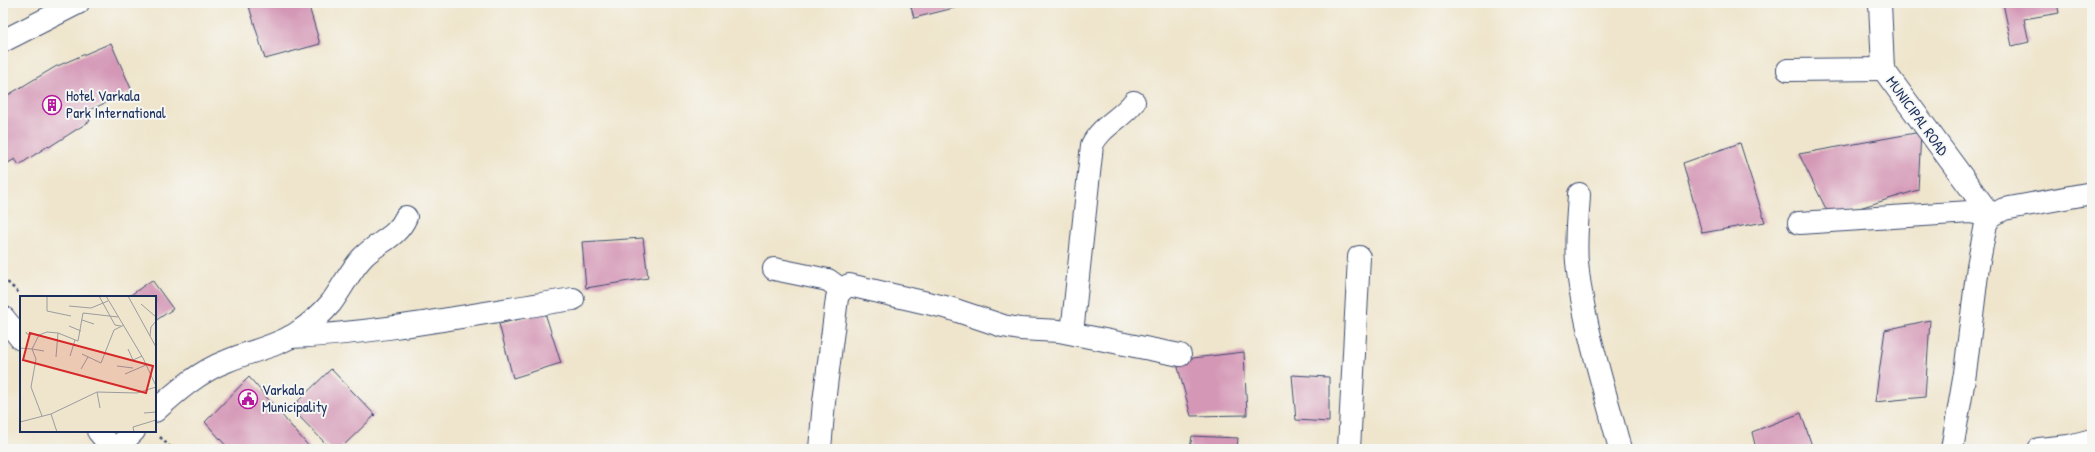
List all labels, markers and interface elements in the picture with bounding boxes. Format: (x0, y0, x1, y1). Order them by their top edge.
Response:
street label: MUNICIPAL ROAD (1881, 72, 1954, 160)
place label: Hotel Varkala Park International (66, 85, 166, 123)
building icon: Hotel Varkala Park International (41, 94, 63, 116)
inset map (20, 296, 156, 432)
place label: Varkala Municipality (262, 379, 327, 417)
public building icon: Varkala Municipality (237, 388, 259, 410)

